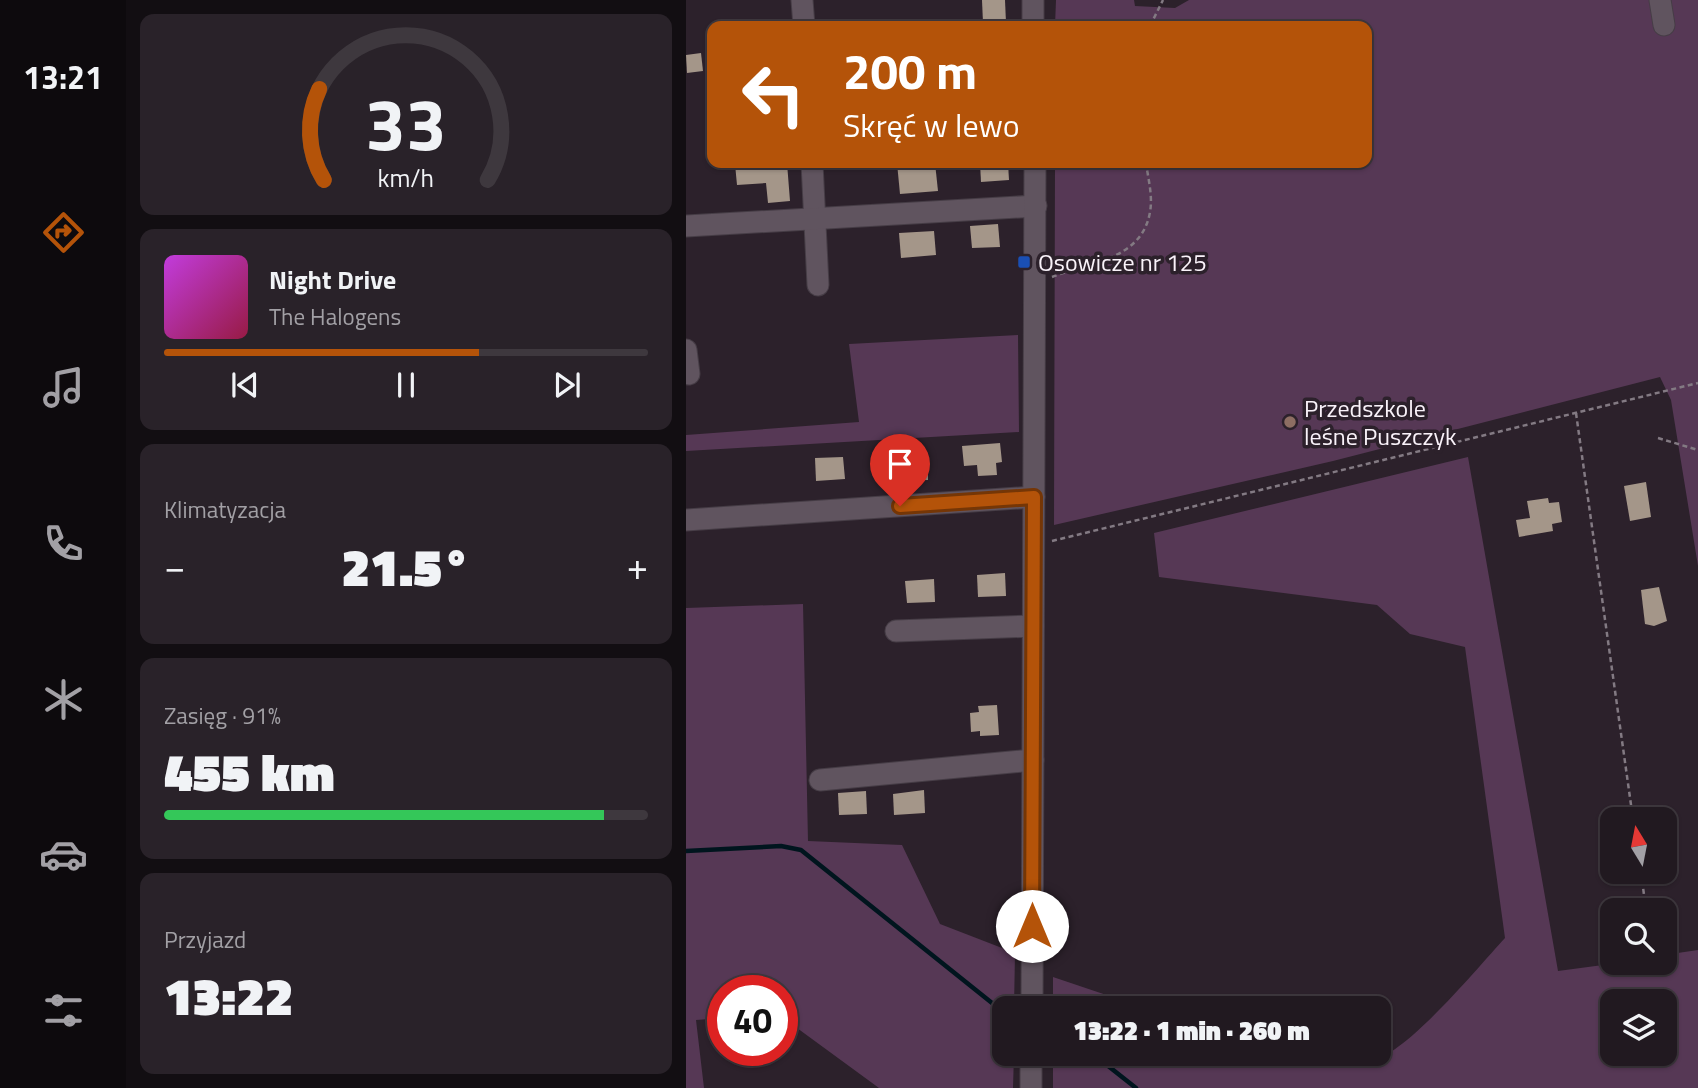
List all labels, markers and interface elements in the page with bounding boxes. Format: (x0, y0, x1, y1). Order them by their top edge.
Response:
text: 200 m (843, 33, 977, 108)
icon: left (728, 49, 819, 140)
text: 13:21 (23, 53, 103, 101)
text: 33 (365, 69, 447, 179)
text: Skręć w lewo (843, 101, 1020, 149)
text: km/h (378, 159, 434, 197)
icon: directions (39, 208, 88, 257)
place label: Osowicze nr 125 (1038, 244, 1207, 280)
marker: Osowicze nr 125 (1016, 254, 1032, 270)
text: Night Drive (269, 260, 396, 299)
text: The Halogens (269, 299, 401, 334)
icon: music (39, 363, 88, 412)
icon: previous (226, 366, 264, 404)
icon: pause (387, 366, 425, 404)
icon: next (548, 366, 586, 404)
place label: Przedszkole leśne Puszczyk (1304, 390, 1457, 454)
marker: Przedszkole leśne Puszczyk (1282, 414, 1298, 430)
pin (870, 434, 930, 506)
icon: arrive (881, 445, 919, 483)
text: Klimatyzacja (164, 492, 286, 527)
icon: phone (39, 519, 88, 568)
text: 21.5° (341, 527, 471, 606)
text: − (164, 537, 185, 595)
text: + (627, 537, 648, 595)
icon: climate (39, 675, 88, 724)
text: Zasięg · 91% (164, 698, 281, 733)
text: 455 km (164, 732, 335, 811)
north arrow (1600, 807, 1676, 884)
map controls (1600, 807, 1677, 1066)
icon: car (39, 830, 88, 879)
position arrow (995, 889, 1069, 963)
button: search (1600, 898, 1677, 975)
text: Przyjazd (164, 922, 246, 957)
text: 13:22 (164, 956, 293, 1035)
speed limit sign: 40 (707, 975, 798, 1066)
icon: filters (39, 986, 88, 1035)
button: layers (1600, 989, 1677, 1066)
text: 13:22 · 1 min · 260 m (1073, 1011, 1310, 1050)

